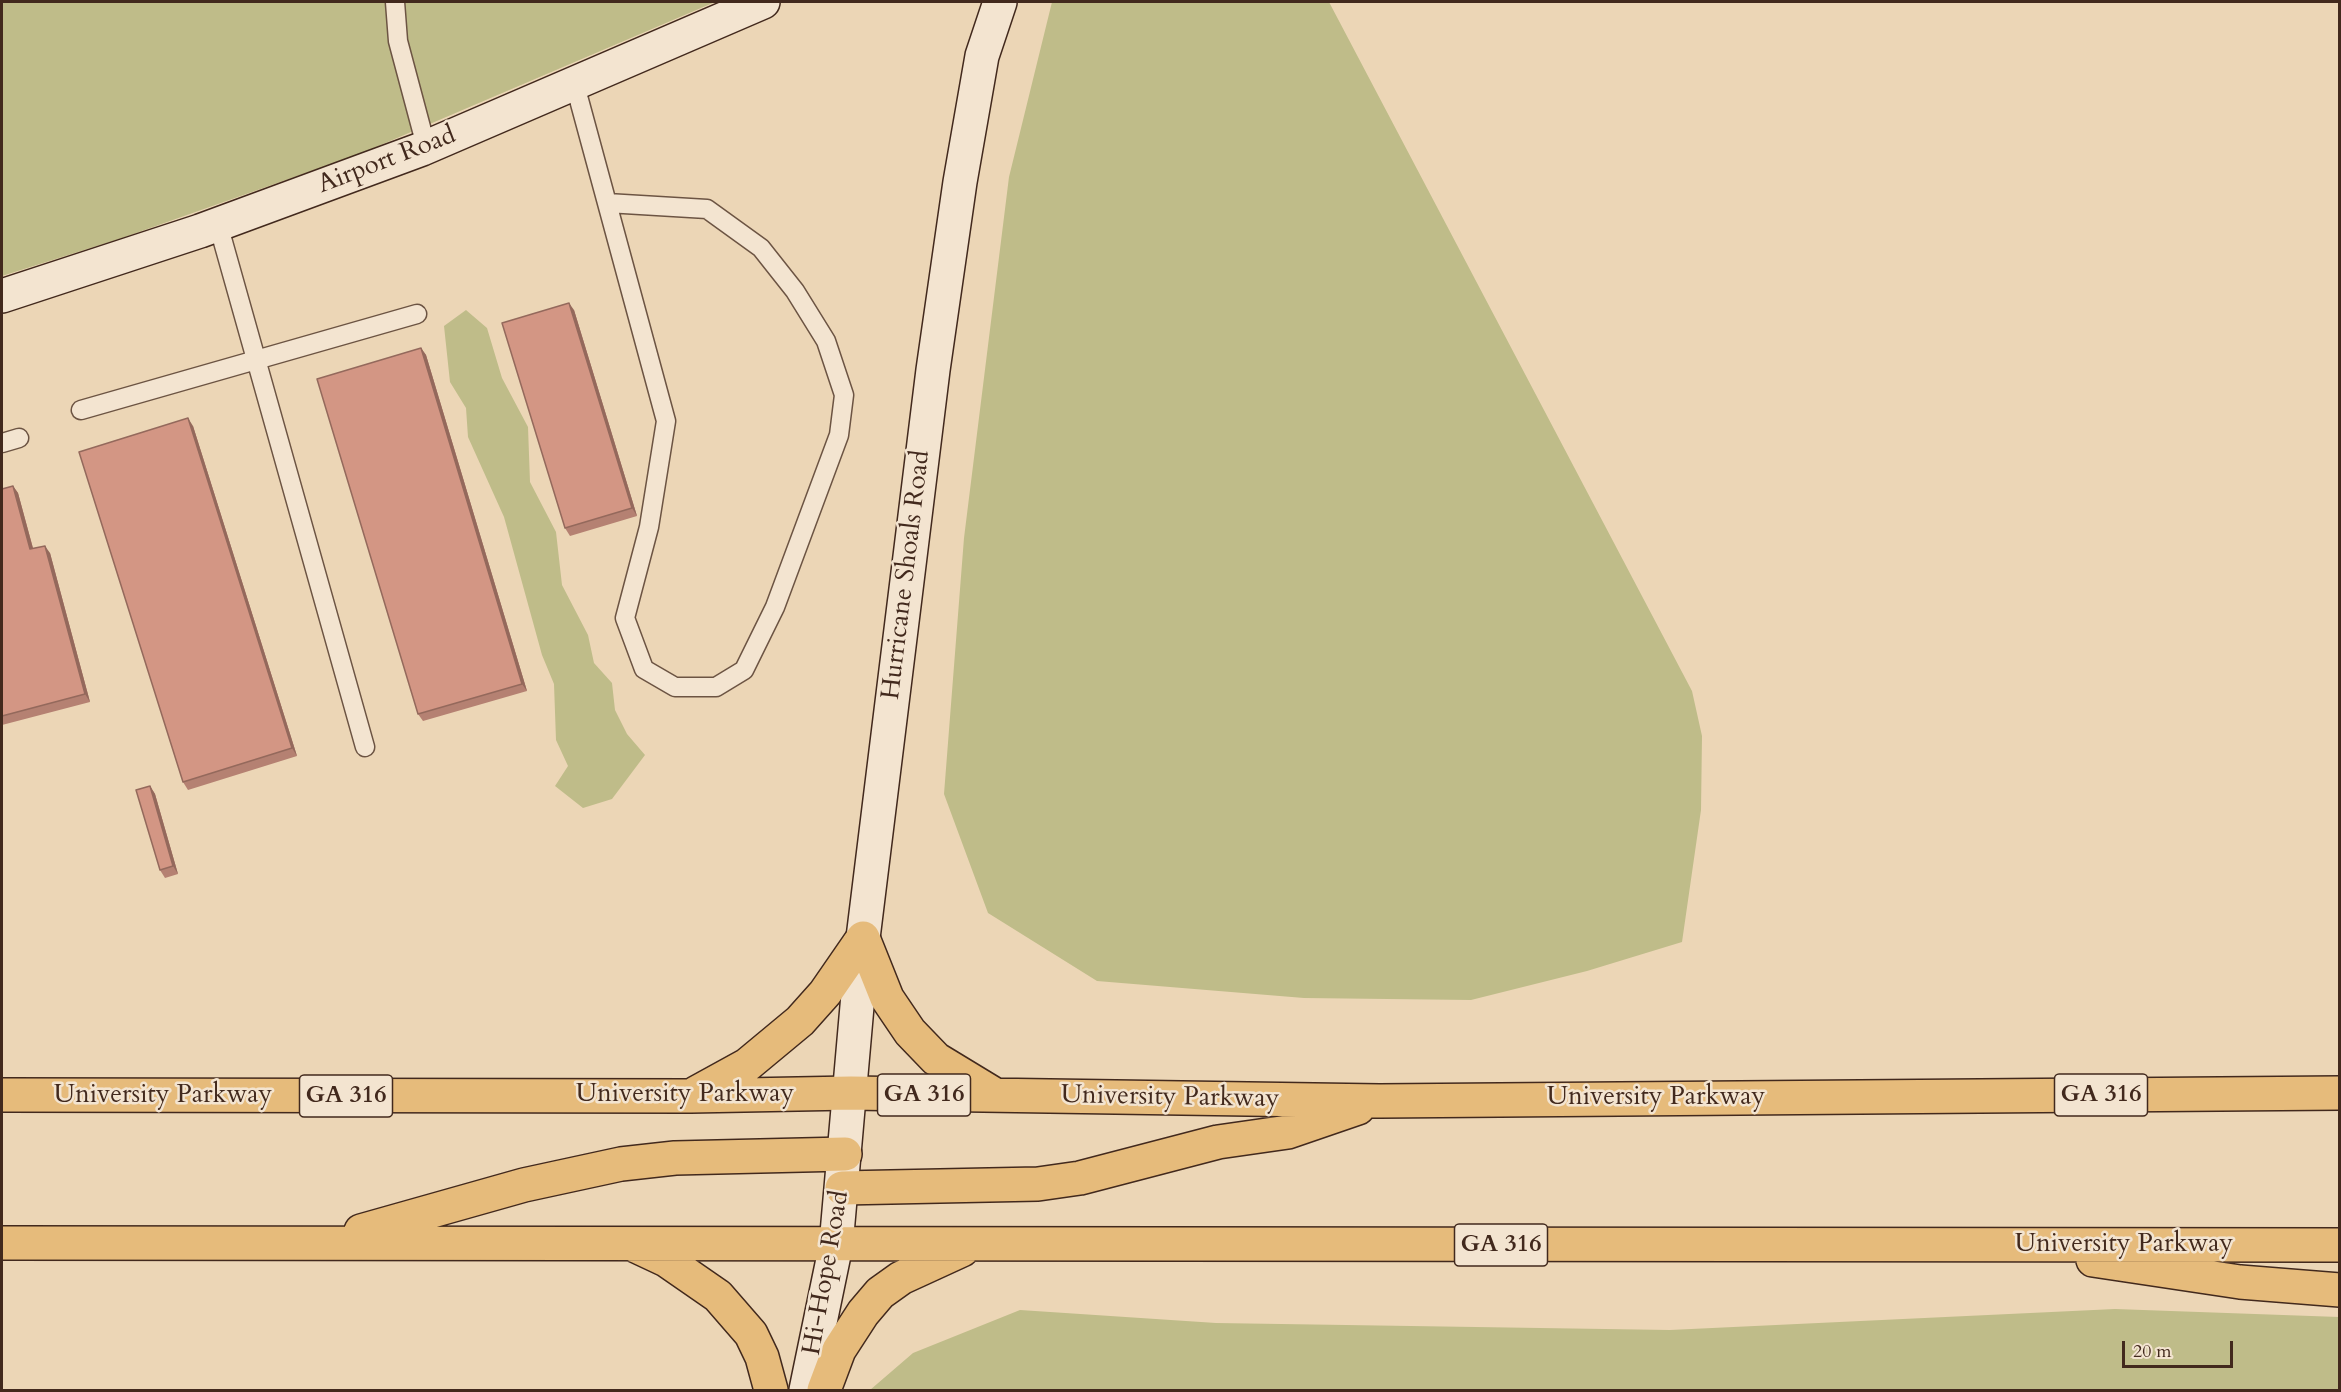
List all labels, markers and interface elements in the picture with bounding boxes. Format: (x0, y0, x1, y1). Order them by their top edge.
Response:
street label: Airport Road (314, 120, 460, 202)
street label: Hurricane Shoals Road (876, 449, 938, 701)
road number: GA 316 (878, 1074, 970, 1116)
road number: GA 316 (2054, 1074, 2148, 1116)
road number: GA 316 (300, 1075, 392, 1117)
street label: University Parkway (576, 1079, 794, 1111)
street label: University Parkway (54, 1080, 272, 1112)
street label: University Parkway (1060, 1080, 1280, 1116)
street label: University Parkway (1547, 1082, 1765, 1114)
street label: Hi-Hope Road (797, 1188, 857, 1358)
road number: GA 316 (1454, 1224, 1547, 1266)
street label: University Parkway (2015, 1229, 2233, 1261)
scale bar (2125, 1329, 2236, 1367)
text: 20 m (2133, 1339, 2172, 1364)

